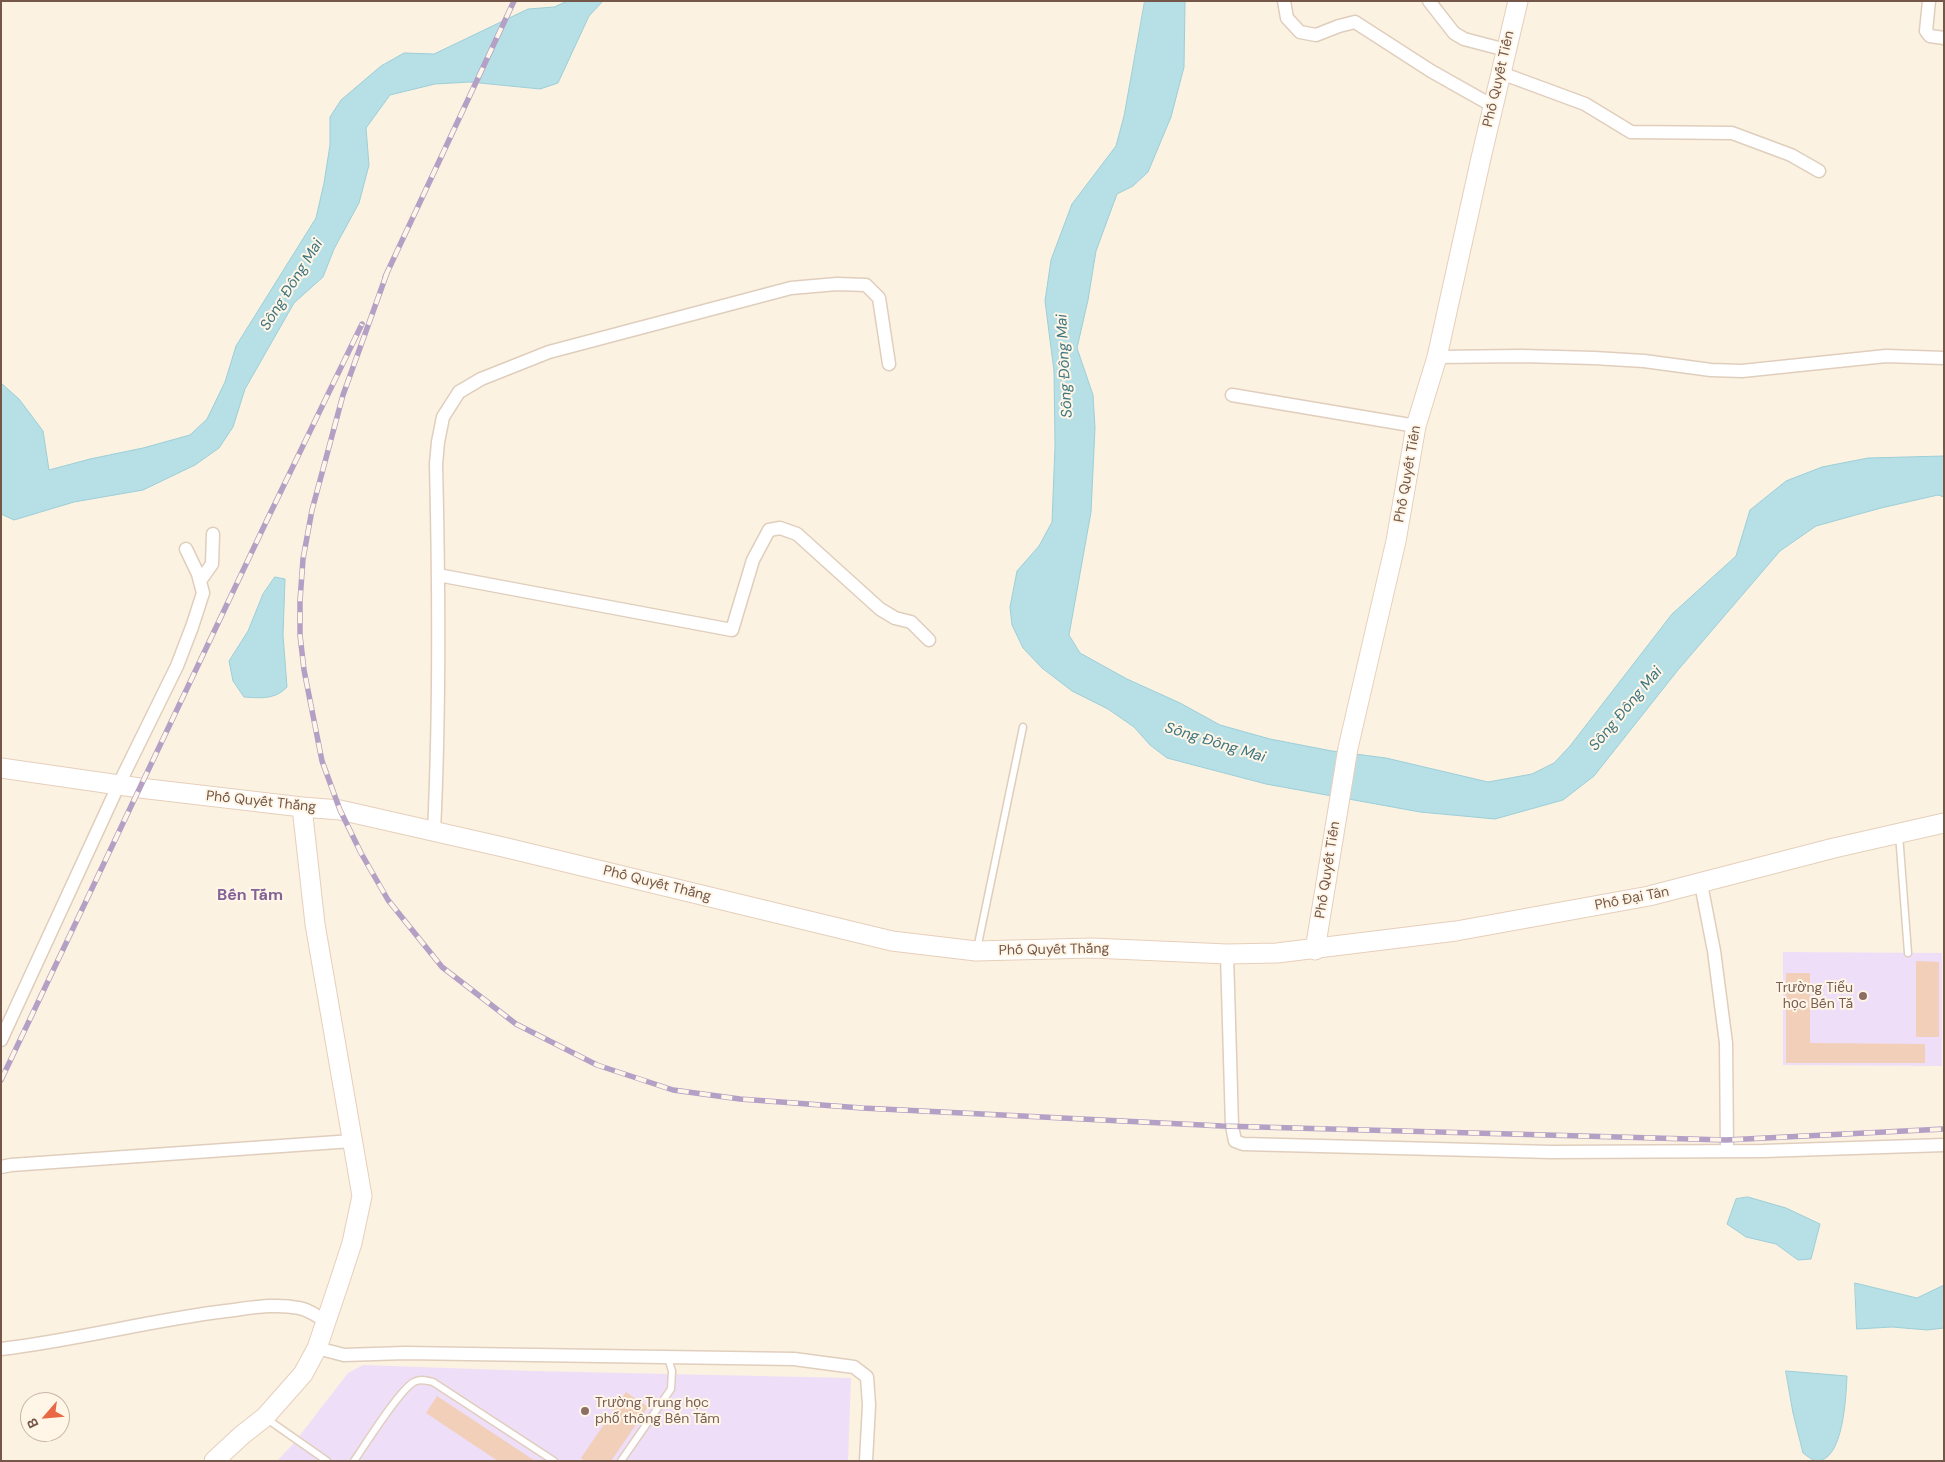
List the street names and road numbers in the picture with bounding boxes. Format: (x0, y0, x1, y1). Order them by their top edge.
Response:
street label: Phố Quyết Tiến (1480, 29, 1518, 129)
street label: Phố Quyết Tiến (1391, 424, 1425, 524)
street label: Phố Quyết Thắng (205, 788, 317, 816)
street label: Phố Quyết Tiến (1312, 820, 1344, 920)
street label: Phố Quyết Thắng (601, 862, 713, 906)
street label: Phố Đại Tân (1593, 884, 1671, 914)
street label: Phố Quyết Thắng (999, 941, 1109, 959)

